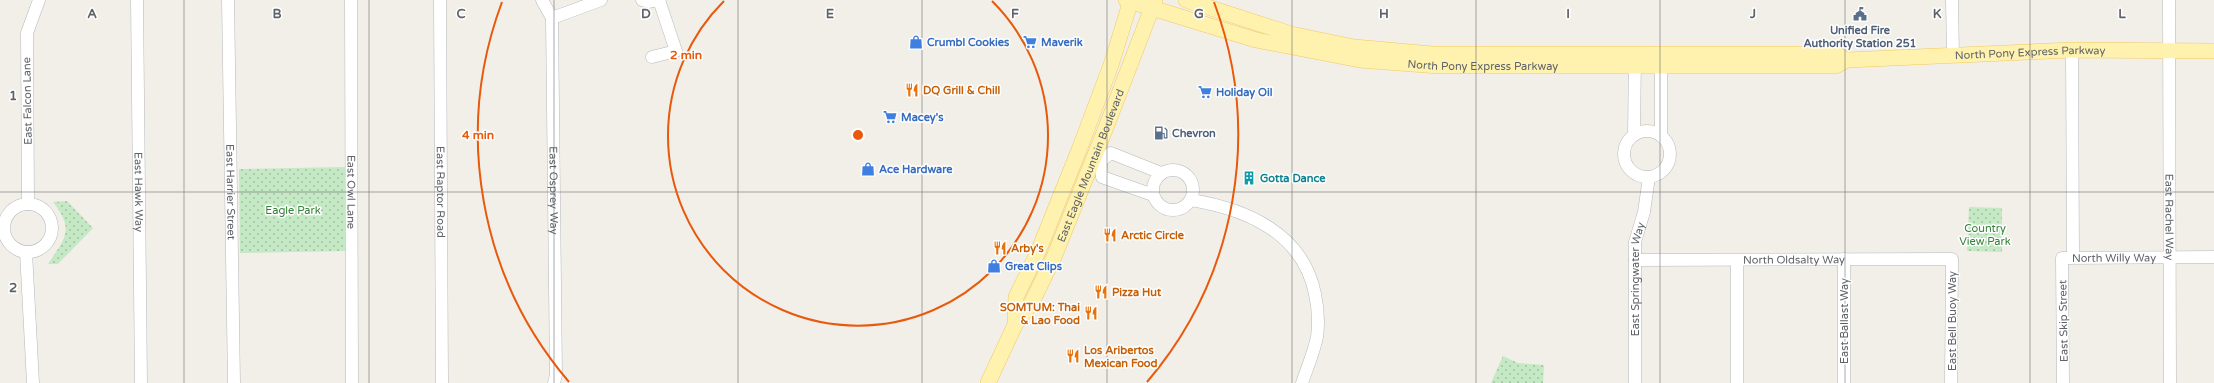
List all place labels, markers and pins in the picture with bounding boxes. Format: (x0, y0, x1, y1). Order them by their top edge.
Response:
public building icon: Unified Fire Authority Station 251 (1852, 6, 1868, 22)
place label: Unified Fire Authority Station 251 (1804, 24, 1917, 51)
shop icon: Crumbl Cookies (908, 34, 924, 50)
supermarket icon: Maverik (1022, 34, 1038, 50)
place label: Crumbl Cookies (927, 36, 1010, 49)
place label: Maverik (1041, 36, 1083, 49)
restaurant icon: DQ Grill & Chill (904, 82, 920, 98)
place label: DQ Grill & Chill (923, 84, 1000, 97)
supermarket icon: Holiday Oil (1197, 84, 1213, 100)
place label: Holiday Oil (1216, 86, 1273, 100)
supermarket icon: Macey's (882, 109, 898, 125)
place label: Macey's (901, 111, 944, 125)
fuel station icon: Chevron (1153, 125, 1169, 141)
place label: Chevron (1172, 127, 1216, 140)
centre of rings (851, 128, 865, 142)
shop icon: Ace Hardware (860, 161, 876, 177)
place label: Ace Hardware (879, 163, 953, 176)
building icon: Gotta Dance (1241, 170, 1257, 186)
place label: Gotta Dance (1260, 172, 1326, 185)
restaurant icon: Arctic Circle (1102, 227, 1118, 243)
place label: Arctic Circle (1121, 229, 1185, 242)
restaurant icon: Arby's (992, 240, 1008, 256)
place label: Arby's (1011, 242, 1045, 256)
shop icon: Great Clips (986, 258, 1002, 274)
place label: Great Clips (1005, 260, 1063, 274)
restaurant icon: Pizza Hut (1093, 284, 1109, 300)
place label: Pizza Hut (1112, 286, 1162, 299)
place label: SOMTUM: Thai & Lao Food (1000, 301, 1080, 327)
restaurant icon: SOMTUM: Thai & Lao Food (1083, 305, 1099, 321)
place label: Los Aribertos Mexican Food (1084, 344, 1158, 370)
restaurant icon: Los Aribertos Mexican Food (1065, 348, 1081, 364)

